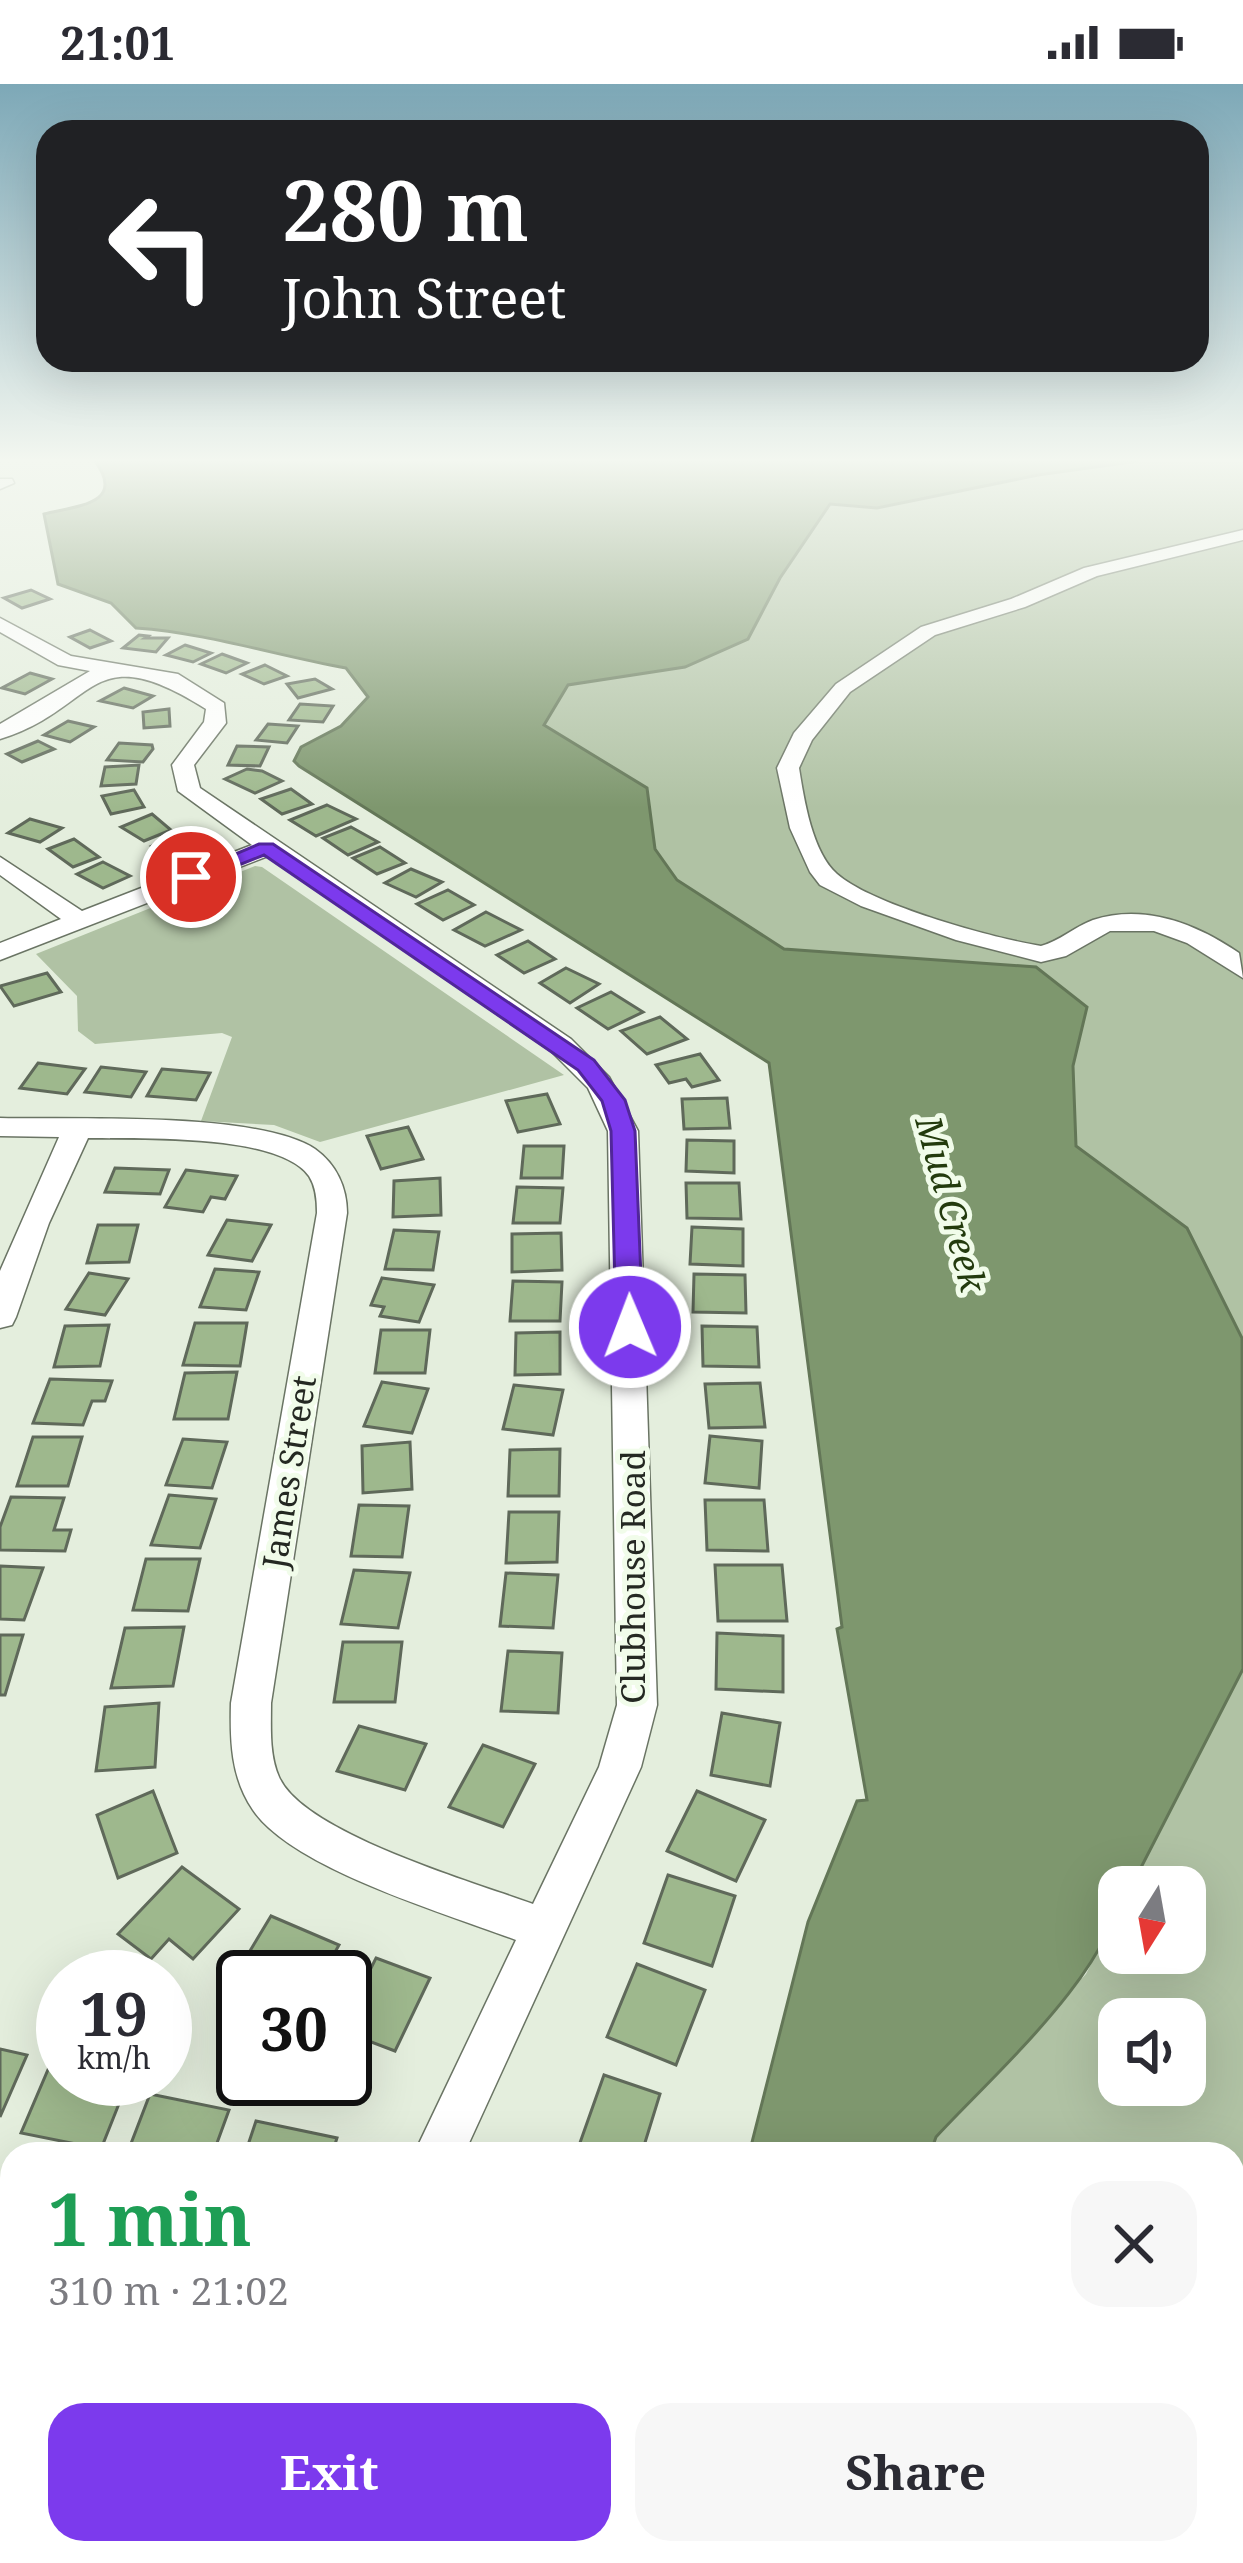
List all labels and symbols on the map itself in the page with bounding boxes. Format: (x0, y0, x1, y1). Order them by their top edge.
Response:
pin (140, 826, 242, 928)
water label: Mud Creek (904, 1110, 999, 1299)
position arrow (567, 1264, 693, 1390)
street label: James Street (251, 1372, 326, 1573)
street label: Clubhouse Road (610, 1450, 655, 1704)
north arrow (1098, 1866, 1206, 1974)
speed limit sign: 30 (216, 1950, 372, 2106)

